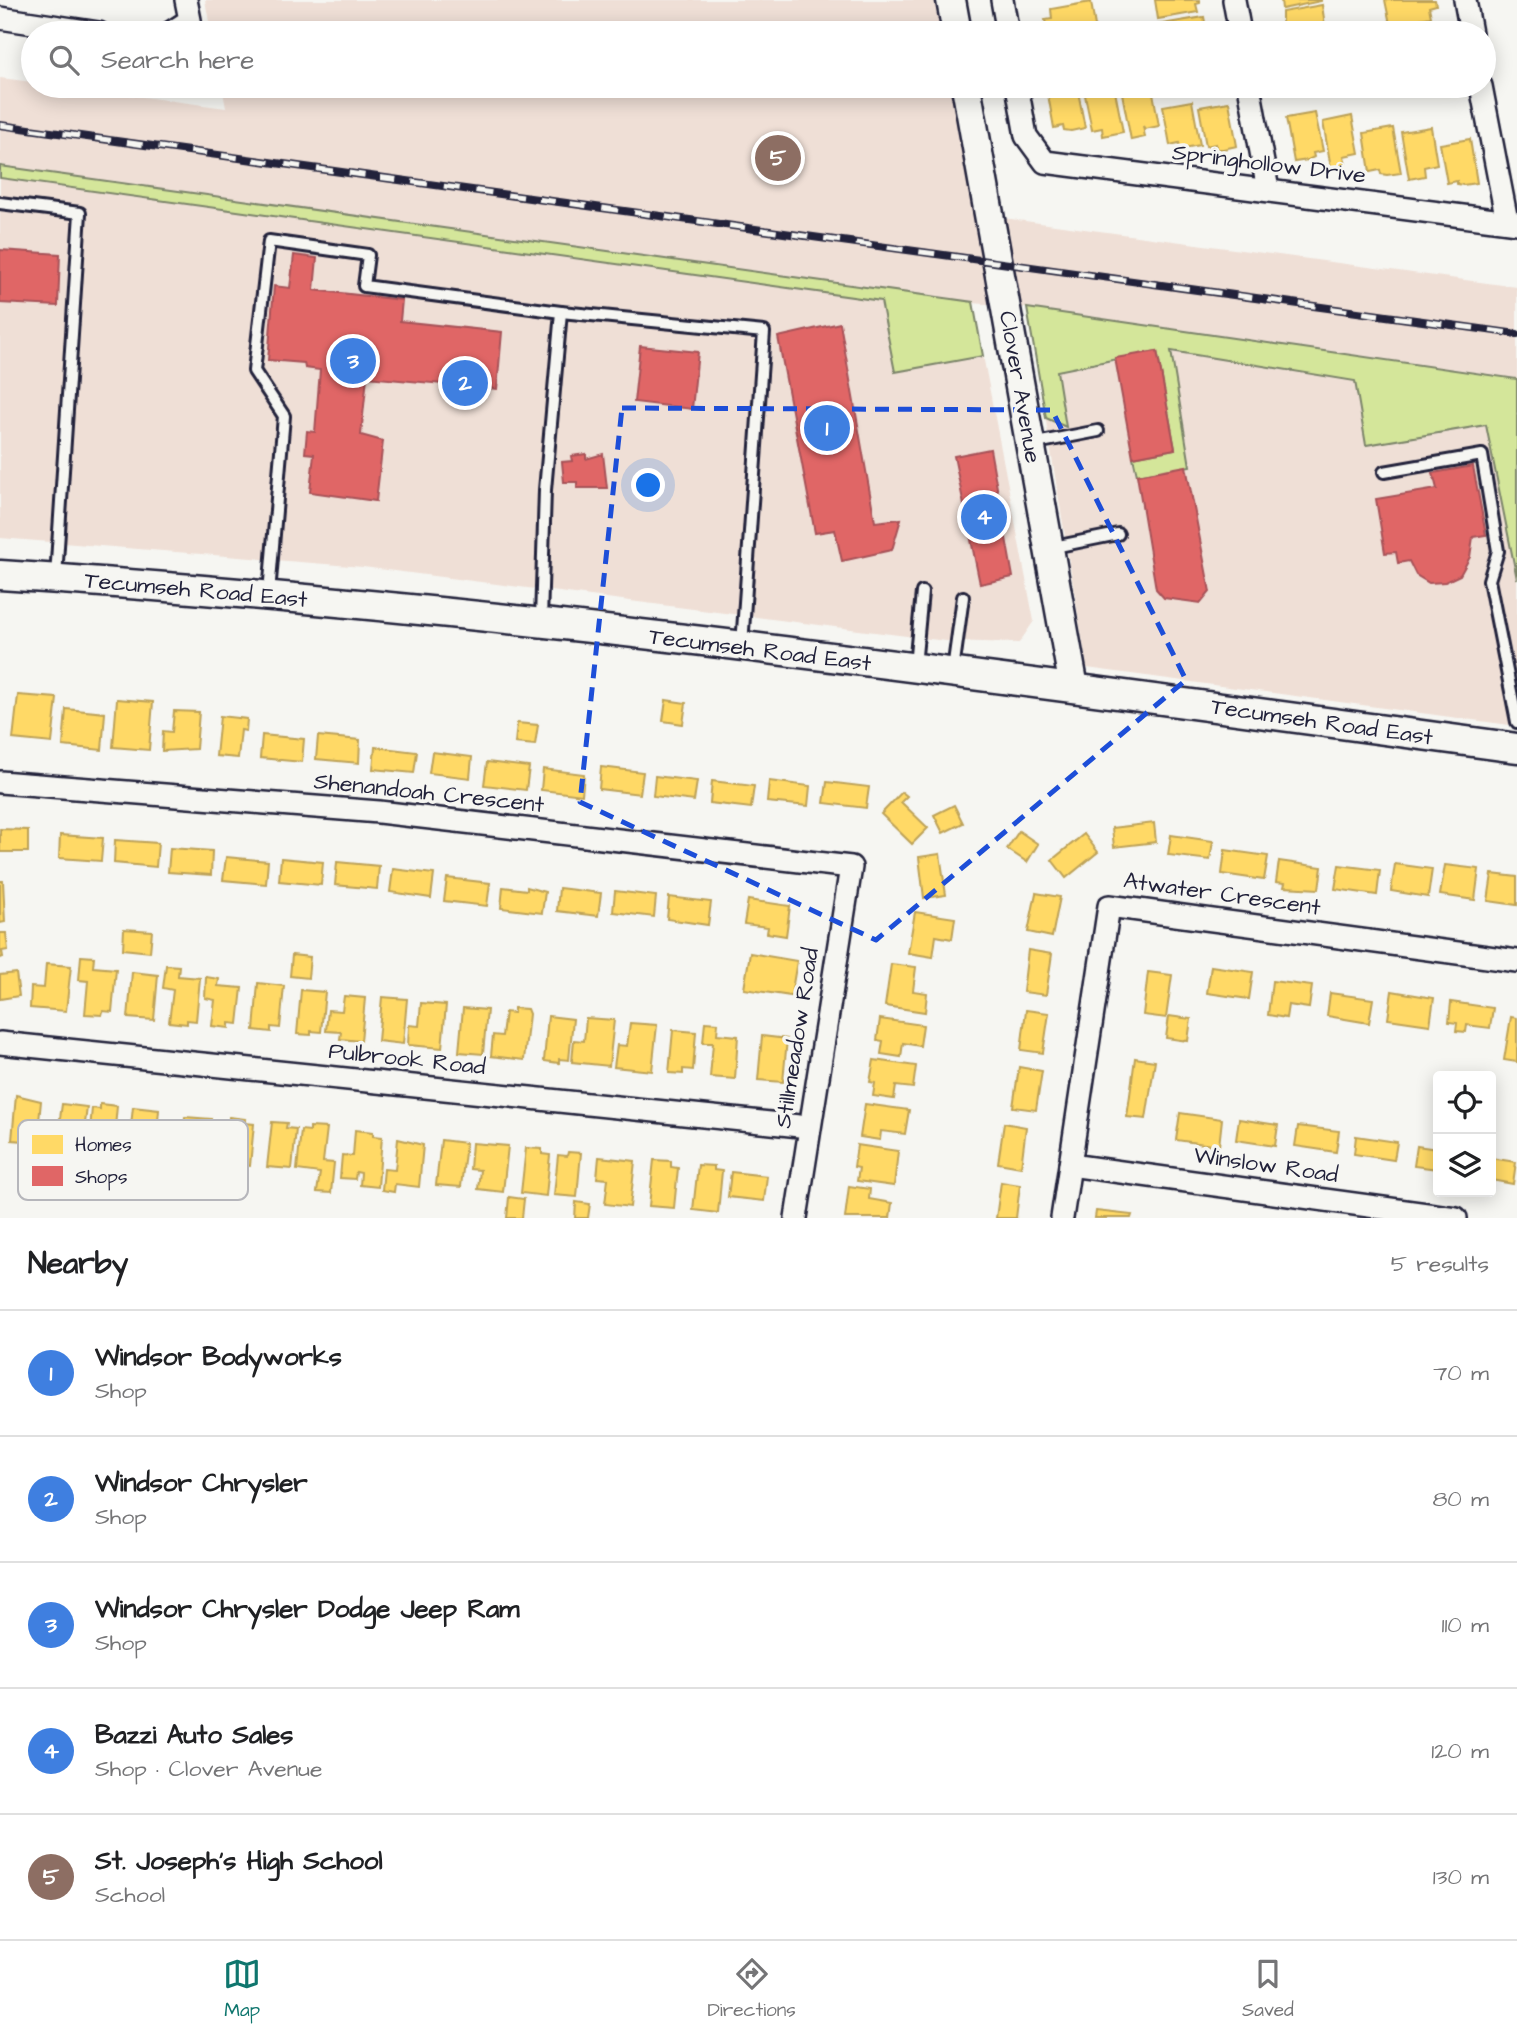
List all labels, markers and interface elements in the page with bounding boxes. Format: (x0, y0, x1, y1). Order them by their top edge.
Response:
search box (21, 21, 1496, 98)
icon: search (45, 41, 83, 79)
text: Search here (101, 42, 254, 78)
pin: 5 (755, 132, 801, 184)
street label: Springhollow Drive (1170, 136, 1368, 193)
street label: Clover Avenue (991, 308, 1049, 466)
pin: 3 (330, 335, 376, 387)
pin: 2 (442, 357, 488, 409)
pin: 1 (804, 402, 850, 454)
your location (631, 468, 665, 502)
pin: 4 (961, 491, 1007, 543)
street label: Tecumseh Road East (83, 564, 310, 616)
street label: Tecumseh Road East (647, 620, 874, 680)
street label: Tecumseh Road East (1209, 691, 1436, 754)
street label: Shenandoah Crescent (312, 765, 546, 821)
street label: Atwater Crescent (1121, 864, 1323, 924)
street label: Stillmeadow Road (767, 945, 827, 1130)
street label: Pulbrook Road (327, 1035, 487, 1083)
map controls (1433, 1071, 1496, 1197)
button: locate (1433, 1071, 1496, 1134)
legend (18, 1120, 248, 1200)
text: Homes (75, 1132, 132, 1159)
button: layers (1433, 1134, 1496, 1197)
street label: Winslow Road (1192, 1139, 1340, 1191)
text: Shops (75, 1164, 127, 1191)
text: Nearby (28, 1243, 128, 1285)
text: 5 results (1391, 1248, 1489, 1280)
text: Windsor Bodyworks (95, 1339, 342, 1375)
text: 1 (50, 1357, 52, 1389)
text: 70 m (1433, 1357, 1489, 1389)
text: Shop (95, 1375, 147, 1407)
text: Windsor Chrysler (95, 1465, 308, 1501)
text: 2 (44, 1483, 58, 1515)
text: 80 m (1432, 1483, 1489, 1515)
text: Shop (95, 1501, 147, 1533)
text: Windsor Chrysler Dodge Jeep Ram (95, 1591, 519, 1627)
text: 3 (45, 1609, 57, 1641)
text: 110 m (1441, 1609, 1489, 1641)
text: Shop (95, 1627, 147, 1659)
text: Bazzi Auto Sales (95, 1717, 293, 1753)
text: 4 (43, 1735, 59, 1767)
text: 120 m (1431, 1735, 1489, 1767)
text: Shop · Clover Avenue (95, 1753, 322, 1785)
text: St. Joseph's High School (95, 1843, 383, 1879)
text: 5 (43, 1861, 59, 1893)
text: 130 m (1433, 1861, 1489, 1893)
text: School (95, 1879, 165, 1911)
tab: Map (223, 1955, 261, 2024)
tab: Directions (707, 1955, 796, 2024)
tab: Saved (1242, 1955, 1294, 2024)

